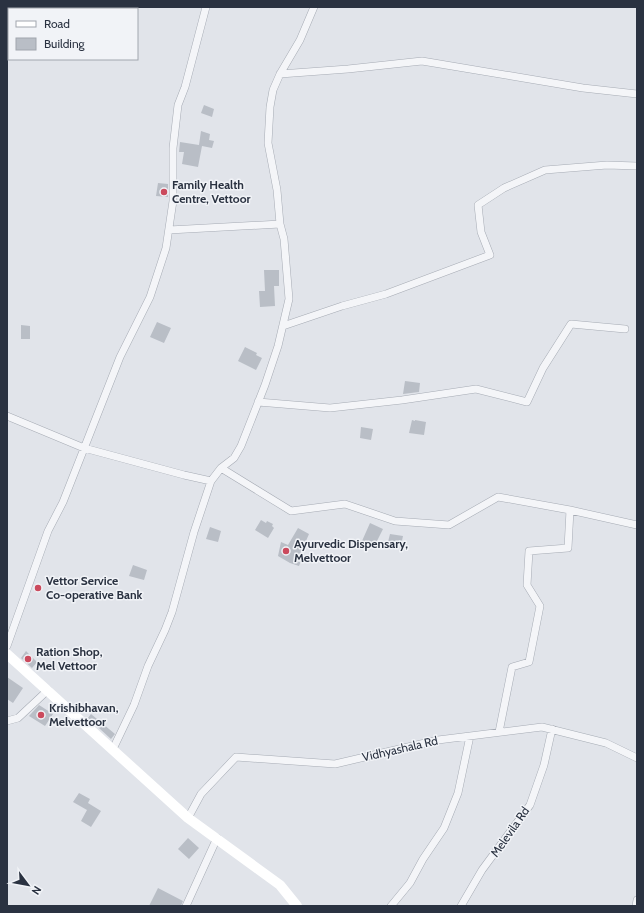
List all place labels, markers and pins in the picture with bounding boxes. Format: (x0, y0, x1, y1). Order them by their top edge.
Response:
place label: Family Health Centre, Vettoor (172, 177, 250, 206)
marker: Family Health Centre, Vettoor (159, 187, 169, 197)
place label: Ayurvedic Dispensary, Melvettoor (294, 536, 408, 565)
marker: Ayurvedic Dispensary, Melvettoor (281, 546, 291, 556)
place label: Vettor Service Co-operative Bank (46, 573, 143, 602)
marker: Vettor Service Co-operative Bank (33, 583, 43, 593)
place label: Ration Shop, Mel Vettoor (36, 644, 103, 673)
marker: Ration Shop, Mel Vettoor (23, 654, 33, 664)
place label: Krishibhavan, Melvettoor (49, 700, 119, 729)
marker: Krishibhavan, Melvettoor (36, 710, 46, 720)

